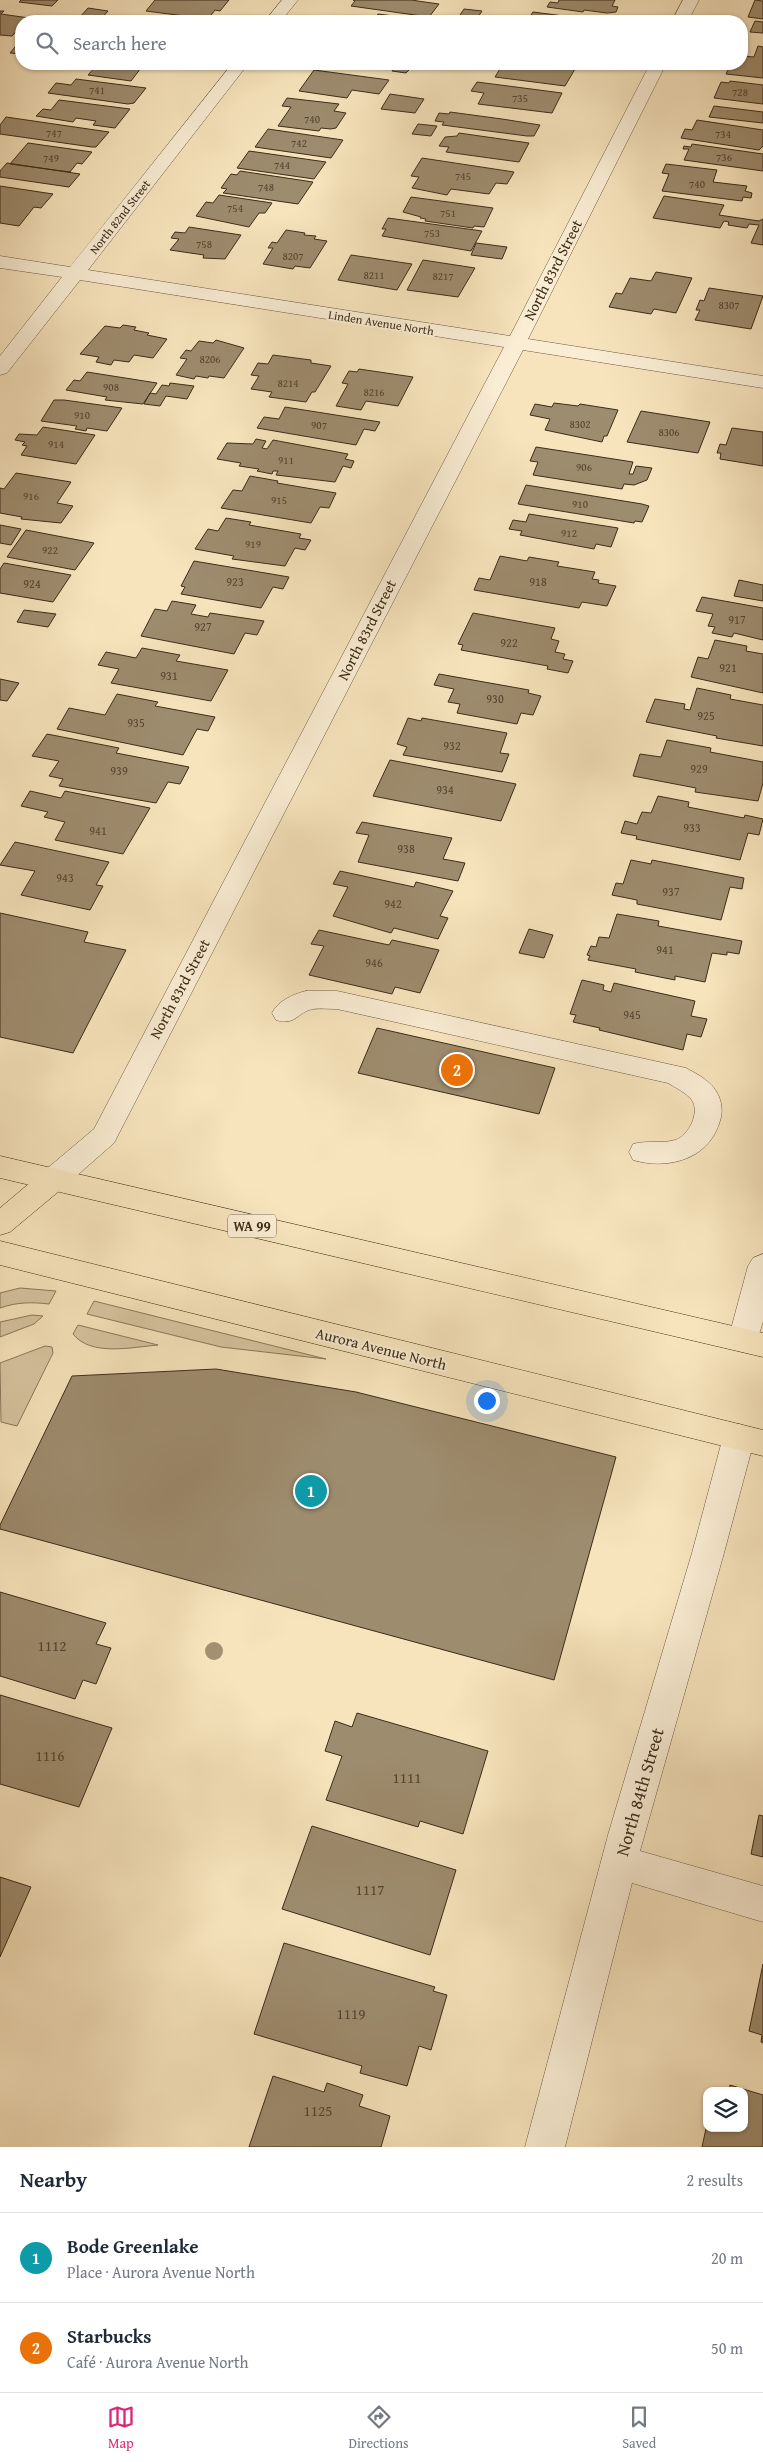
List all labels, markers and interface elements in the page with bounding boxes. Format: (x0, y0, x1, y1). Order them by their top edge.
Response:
search box (15, 15, 748, 70)
icon: search (33, 29, 61, 57)
text: Search here (73, 29, 167, 57)
house number: 741 (89, 82, 105, 98)
house number: 728 (732, 84, 748, 100)
house number: 735 (512, 90, 528, 106)
house number: 740 (304, 111, 320, 127)
house number: 747 (46, 125, 62, 141)
house number: 734 (715, 126, 731, 142)
house number: 742 (291, 135, 307, 151)
house number: 736 (716, 149, 732, 165)
house number: 749 (43, 150, 59, 166)
house number: 744 (274, 157, 290, 173)
house number: 745 (455, 168, 471, 184)
street label: North 82nd Street (85, 175, 155, 257)
house number: 740 (689, 176, 705, 192)
house number: 748 (258, 179, 274, 195)
house number: 754 (227, 200, 243, 216)
house number: 751 (440, 205, 456, 221)
street label: North 83rd Street (518, 215, 587, 324)
house number: 753 (424, 225, 440, 241)
house number: 758 (196, 236, 212, 252)
house number: 8207 (282, 248, 304, 264)
house number: 8211 (363, 267, 385, 283)
house number: 8217 (432, 268, 454, 284)
house number: 8307 (718, 297, 740, 313)
street label: Linden Avenue North (327, 306, 435, 339)
house number: 8206 (199, 351, 221, 367)
house number: 8214 (277, 375, 299, 391)
house number: 908 (103, 379, 119, 395)
house number: 8216 (363, 384, 385, 400)
house number: 910 (74, 407, 90, 423)
house number: 8302 (569, 416, 591, 432)
house number: 907 (311, 417, 327, 433)
house number: 8306 (658, 424, 680, 440)
house number: 914 (48, 436, 64, 452)
house number: 911 (278, 452, 294, 468)
house number: 906 (576, 459, 592, 475)
house number: 916 (23, 488, 39, 504)
house number: 915 (271, 492, 287, 508)
house number: 910 (572, 496, 588, 512)
house number: 912 (561, 525, 577, 541)
house number: 919 (245, 536, 261, 552)
house number: 922 (42, 542, 58, 558)
house number: 923 (226, 573, 244, 590)
house number: 918 (529, 573, 547, 590)
house number: 924 (23, 575, 41, 592)
street label: North 83rd Street (332, 575, 401, 684)
house number: 917 (728, 611, 746, 628)
house number: 927 (194, 618, 212, 635)
house number: 922 (500, 634, 518, 651)
house number: 921 (719, 659, 737, 676)
house number: 931 (160, 667, 178, 684)
house number: 930 (486, 690, 504, 707)
house number: 925 (697, 707, 715, 724)
house number: 935 (127, 714, 145, 731)
house number: 932 (443, 737, 461, 754)
house number: 929 (690, 760, 708, 777)
house number: 939 (110, 762, 128, 779)
house number: 934 (436, 781, 454, 798)
house number: 933 (683, 819, 701, 836)
house number: 941 (89, 822, 107, 839)
house number: 938 (397, 840, 415, 857)
house number: 943 (56, 869, 74, 886)
house number: 937 (662, 883, 680, 900)
house number: 942 (384, 895, 402, 912)
street label: North 83rd Street (144, 934, 215, 1042)
house number: 941 (656, 941, 674, 958)
house number: 946 (365, 954, 383, 971)
house number: 945 (623, 1006, 641, 1023)
pin: 2 (441, 1051, 473, 1089)
road number: WA 99 (228, 1214, 276, 1238)
street label: Aurora Avenue North (314, 1322, 449, 1375)
your location (474, 1388, 500, 1414)
pin: 1 (295, 1472, 327, 1510)
house number: 1112 (38, 1635, 66, 1656)
street label: North 84th Street (608, 1724, 671, 1859)
house number: 1116 (36, 1745, 64, 1766)
house number: 1111 (393, 1767, 421, 1788)
house number: 1117 (356, 1879, 384, 1900)
house number: 1119 (337, 2003, 365, 2024)
map controls (703, 2087, 748, 2132)
button: layers (703, 2087, 748, 2132)
house number: 1125 (304, 2100, 332, 2121)
text: Nearby (20, 2164, 87, 2195)
text: 2 results (686, 2168, 743, 2192)
text: Bode Greenlake (67, 2232, 199, 2260)
text: 1 (32, 2246, 40, 2270)
text: 20 m (711, 2246, 743, 2270)
text: Place · Aurora Avenue North (67, 2260, 255, 2284)
text: Starbucks (67, 2322, 151, 2350)
text: 2 (32, 2336, 40, 2360)
text: 50 m (711, 2336, 743, 2360)
text: Café · Aurora Avenue North (67, 2350, 249, 2374)
tab: Map (107, 2403, 135, 2453)
tab: Directions (348, 2403, 409, 2453)
tab: Saved (622, 2403, 656, 2453)

